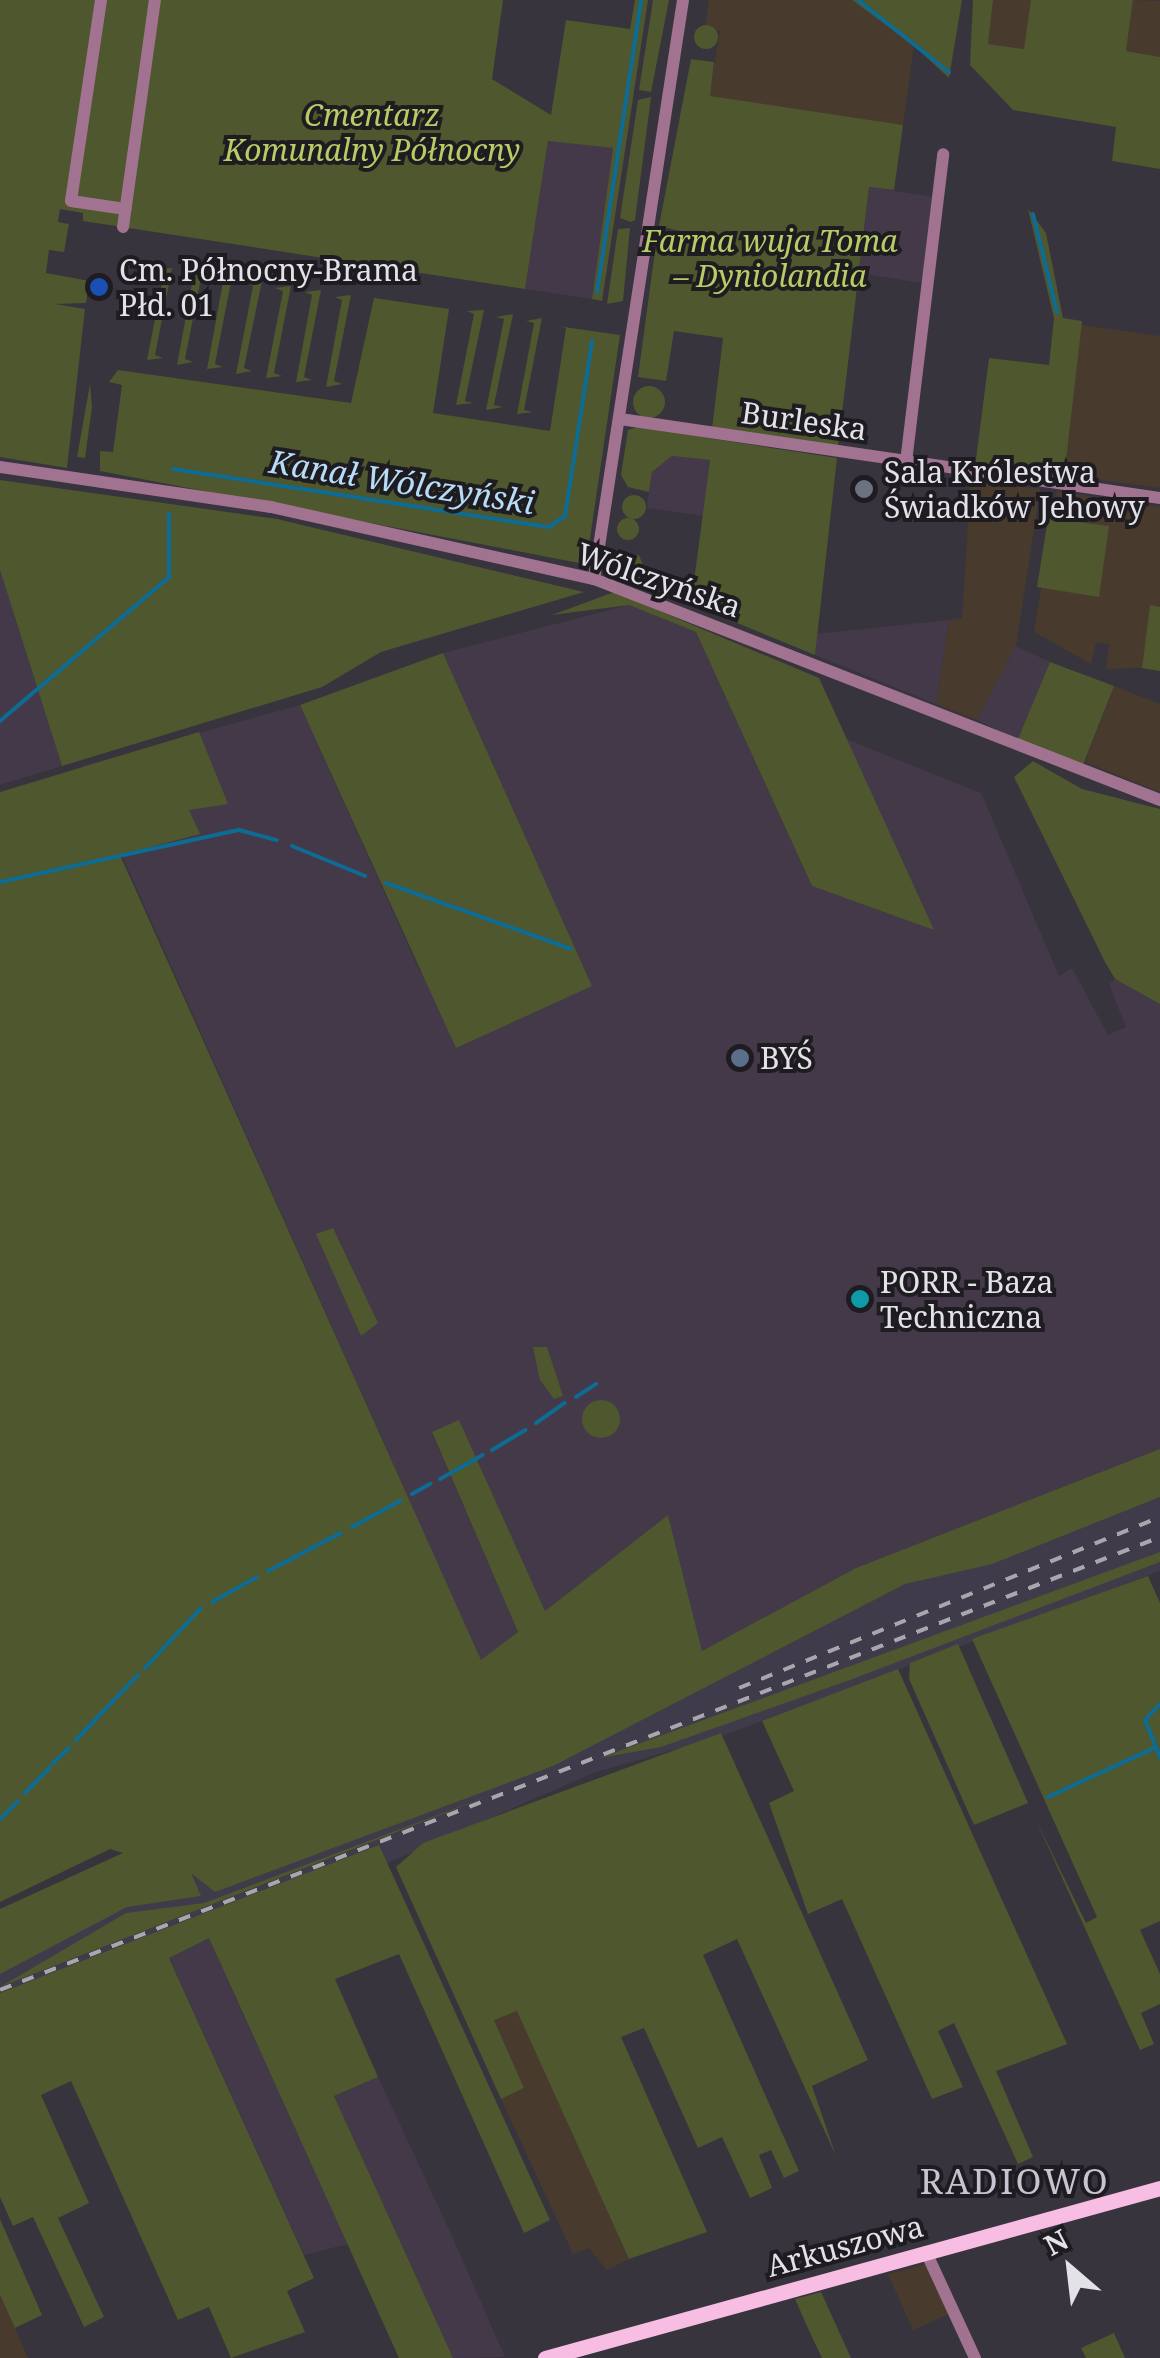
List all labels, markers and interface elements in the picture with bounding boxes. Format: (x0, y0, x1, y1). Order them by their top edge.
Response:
park label: Cmentarz Komunalny Północny (224, 97, 520, 168)
park label: Farma wuja Toma – Dyniolandia (642, 223, 898, 294)
place label: Cm. Północny-Brama Płd. 01 (119, 252, 418, 322)
marker: Cm. Północny-Brama Płd. 01 (88, 276, 110, 298)
street label: Burleska (739, 394, 869, 448)
water label: Kanał Wólczyński (267, 442, 537, 522)
place label: Sala Królestwa Świadków Jehowy (884, 454, 1145, 524)
marker: Sala Królestwa Świadków Jehowy (853, 478, 875, 500)
street label: Wólczyńska (572, 535, 746, 625)
place label: BYŚ (760, 1040, 813, 1076)
marker: BYŚ (729, 1047, 751, 1069)
place label: PORR - Baza Techniczna (880, 1264, 1053, 1334)
marker: PORR - Baza Techniczna (849, 1288, 871, 1310)
district label: RADIOWO (920, 2160, 1110, 2202)
street label: Arkuszowa (763, 2208, 927, 2284)
north arrow (1020, 2218, 1120, 2318)
text: N (1037, 2220, 1075, 2263)

